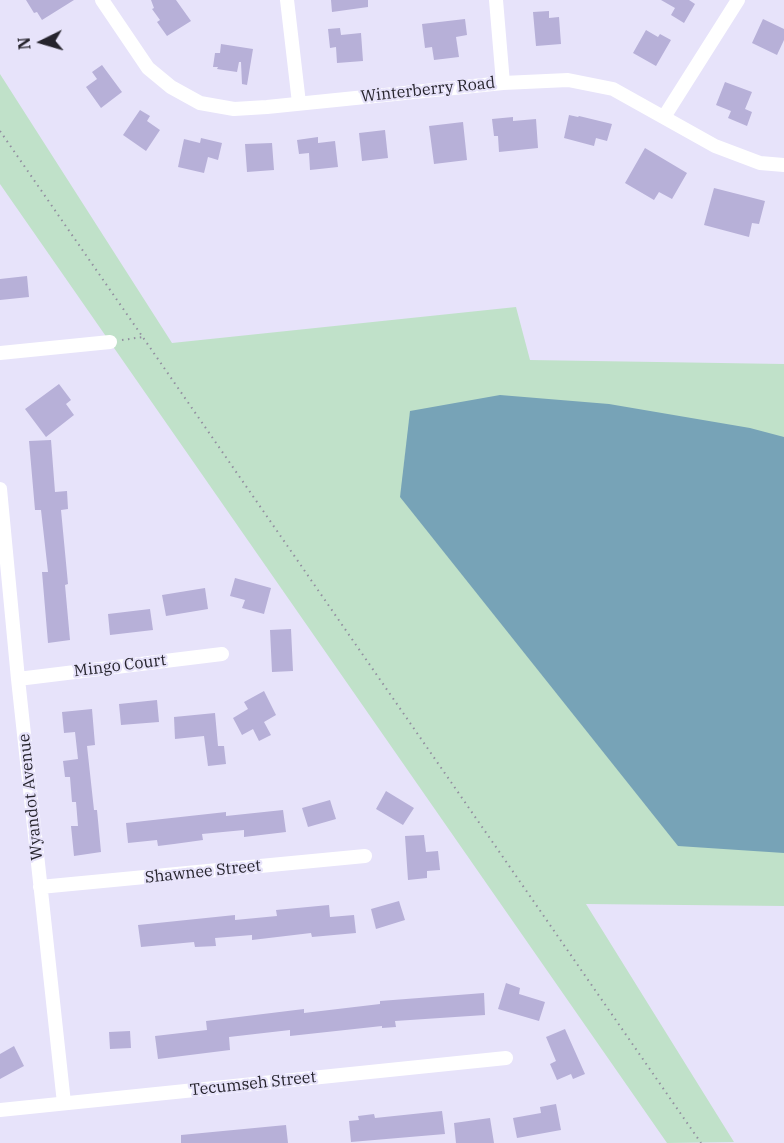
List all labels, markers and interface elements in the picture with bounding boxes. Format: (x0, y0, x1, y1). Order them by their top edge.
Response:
north arrow (12, 12, 72, 72)
text: N (14, 36, 35, 51)
street label: Winterberry Road (360, 73, 496, 107)
street label: Mingo Court (73, 651, 167, 681)
street label: Wyandot Avenue (15, 733, 47, 861)
street label: Shawnee Street (144, 856, 262, 888)
street label: Tecumseh Street (189, 1068, 317, 1100)

